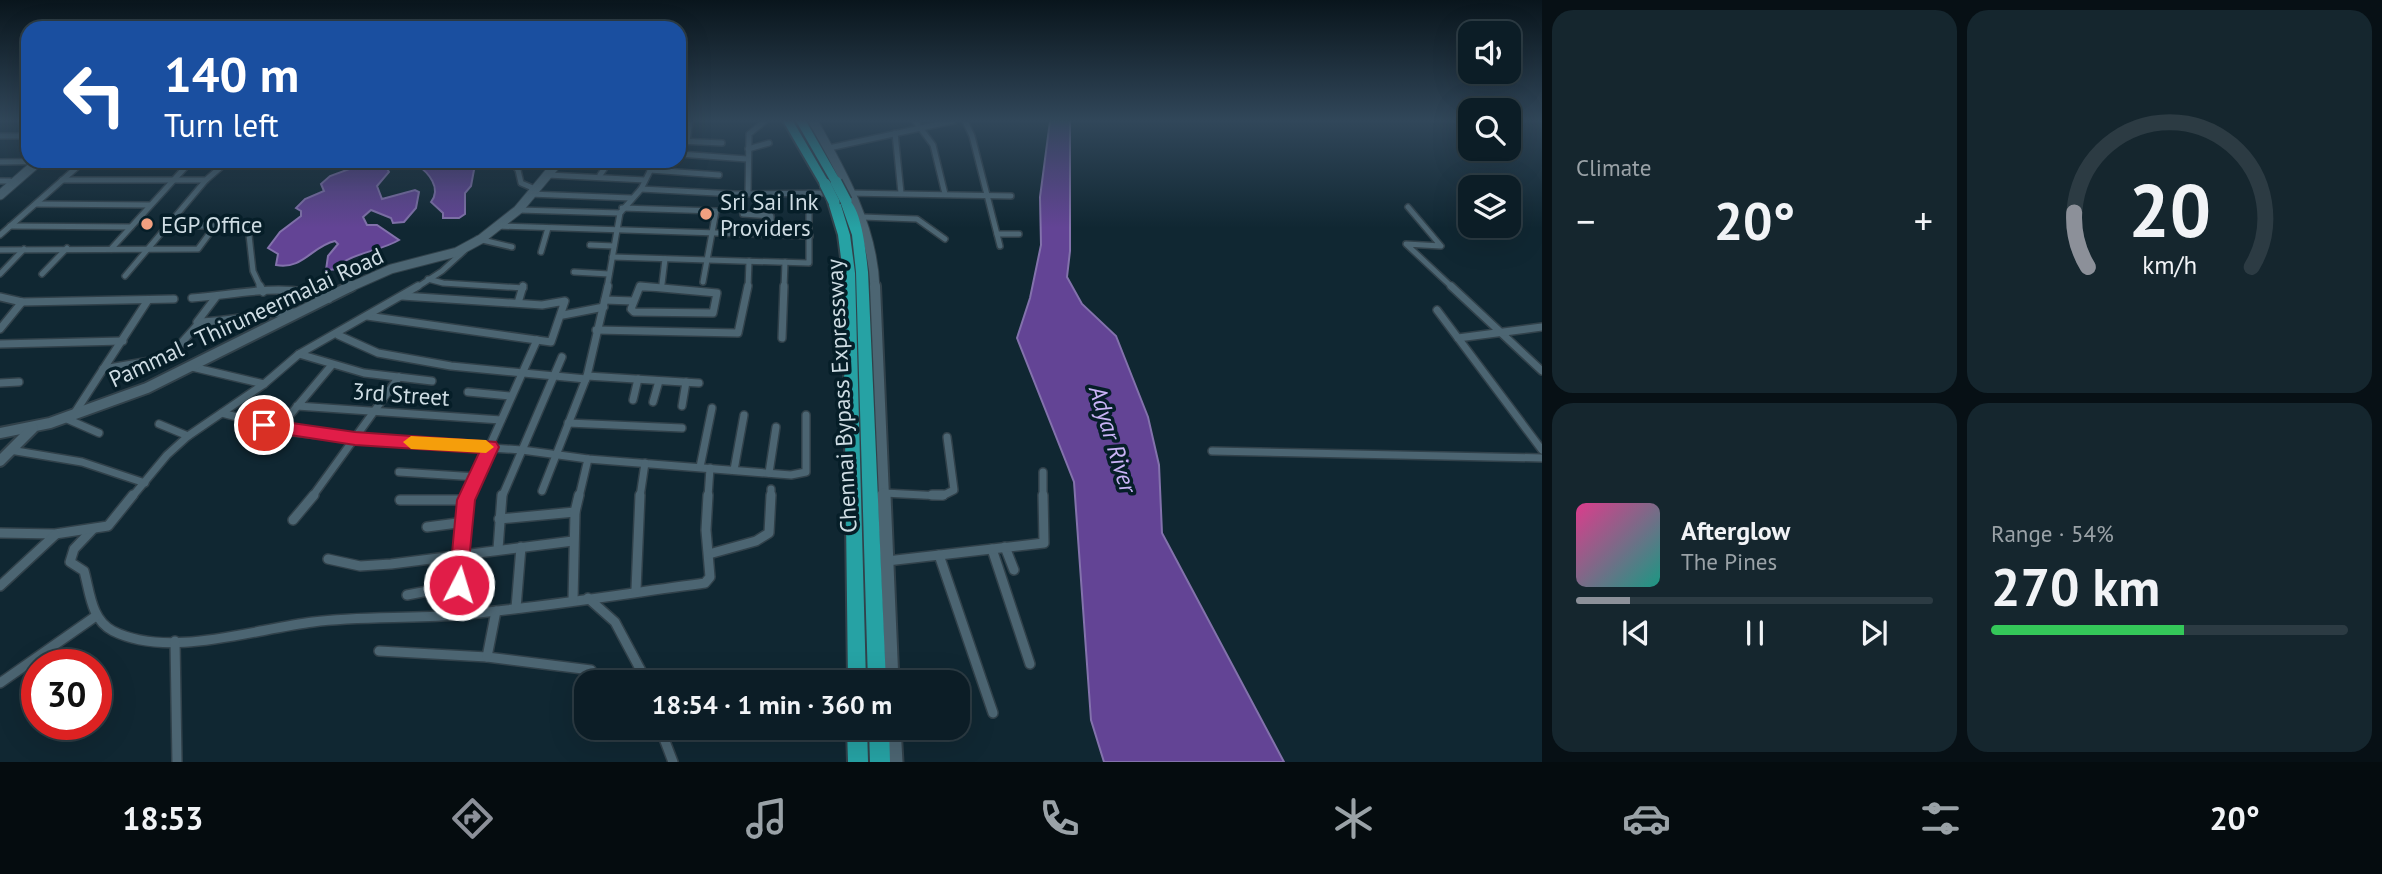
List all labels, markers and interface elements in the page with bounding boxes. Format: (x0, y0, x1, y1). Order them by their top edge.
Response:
map controls (1458, 21, 1521, 238)
button: sound (1458, 21, 1521, 84)
text: 140 m (164, 42, 299, 106)
icon: left (49, 49, 140, 140)
button: search (1458, 98, 1521, 161)
text: Turn left (164, 104, 279, 146)
text: Climate (1576, 153, 1651, 182)
text: 20 (2128, 164, 2211, 258)
button: layers (1458, 175, 1521, 238)
place label: Sri Sai Ink Providers (720, 187, 819, 242)
text: 20° (1714, 187, 1795, 254)
text: − (1576, 196, 1595, 245)
text: + (1914, 196, 1933, 245)
marker: Sri Sai Ink Providers (698, 206, 714, 222)
place label: EGP Office (161, 210, 263, 239)
marker: EGP Office (139, 216, 155, 232)
street label: Pammal - Thiruneermalai Road (104, 241, 388, 393)
text: km/h (2142, 249, 2197, 281)
street label: Chennai Bypass Expressway (819, 258, 863, 534)
street label: 3rd Street (351, 376, 451, 412)
water label: Adyar River (1082, 381, 1145, 498)
pin (234, 395, 294, 455)
icon: arrive (245, 406, 283, 444)
text: Afterglow (1681, 514, 1790, 547)
text: Range · 54% (1991, 519, 2114, 548)
text: The Pines (1681, 547, 1777, 576)
position arrow (422, 548, 496, 622)
text: 270 km (1991, 553, 2160, 620)
icon: previous (1617, 614, 1655, 652)
icon: pause (1736, 614, 1774, 652)
icon: next (1855, 614, 1893, 652)
speed limit sign: 30 (21, 649, 112, 740)
text: 18:54 · 1 min · 360 m (652, 688, 892, 721)
icon: directions (448, 794, 497, 843)
icon: music (742, 794, 791, 843)
icon: phone (1035, 794, 1084, 843)
icon: climate (1329, 794, 1378, 843)
icon: car (1622, 794, 1671, 843)
icon: filters (1916, 794, 1965, 843)
text: 18:53 (122, 797, 203, 839)
text: 20° (2209, 797, 2260, 839)

